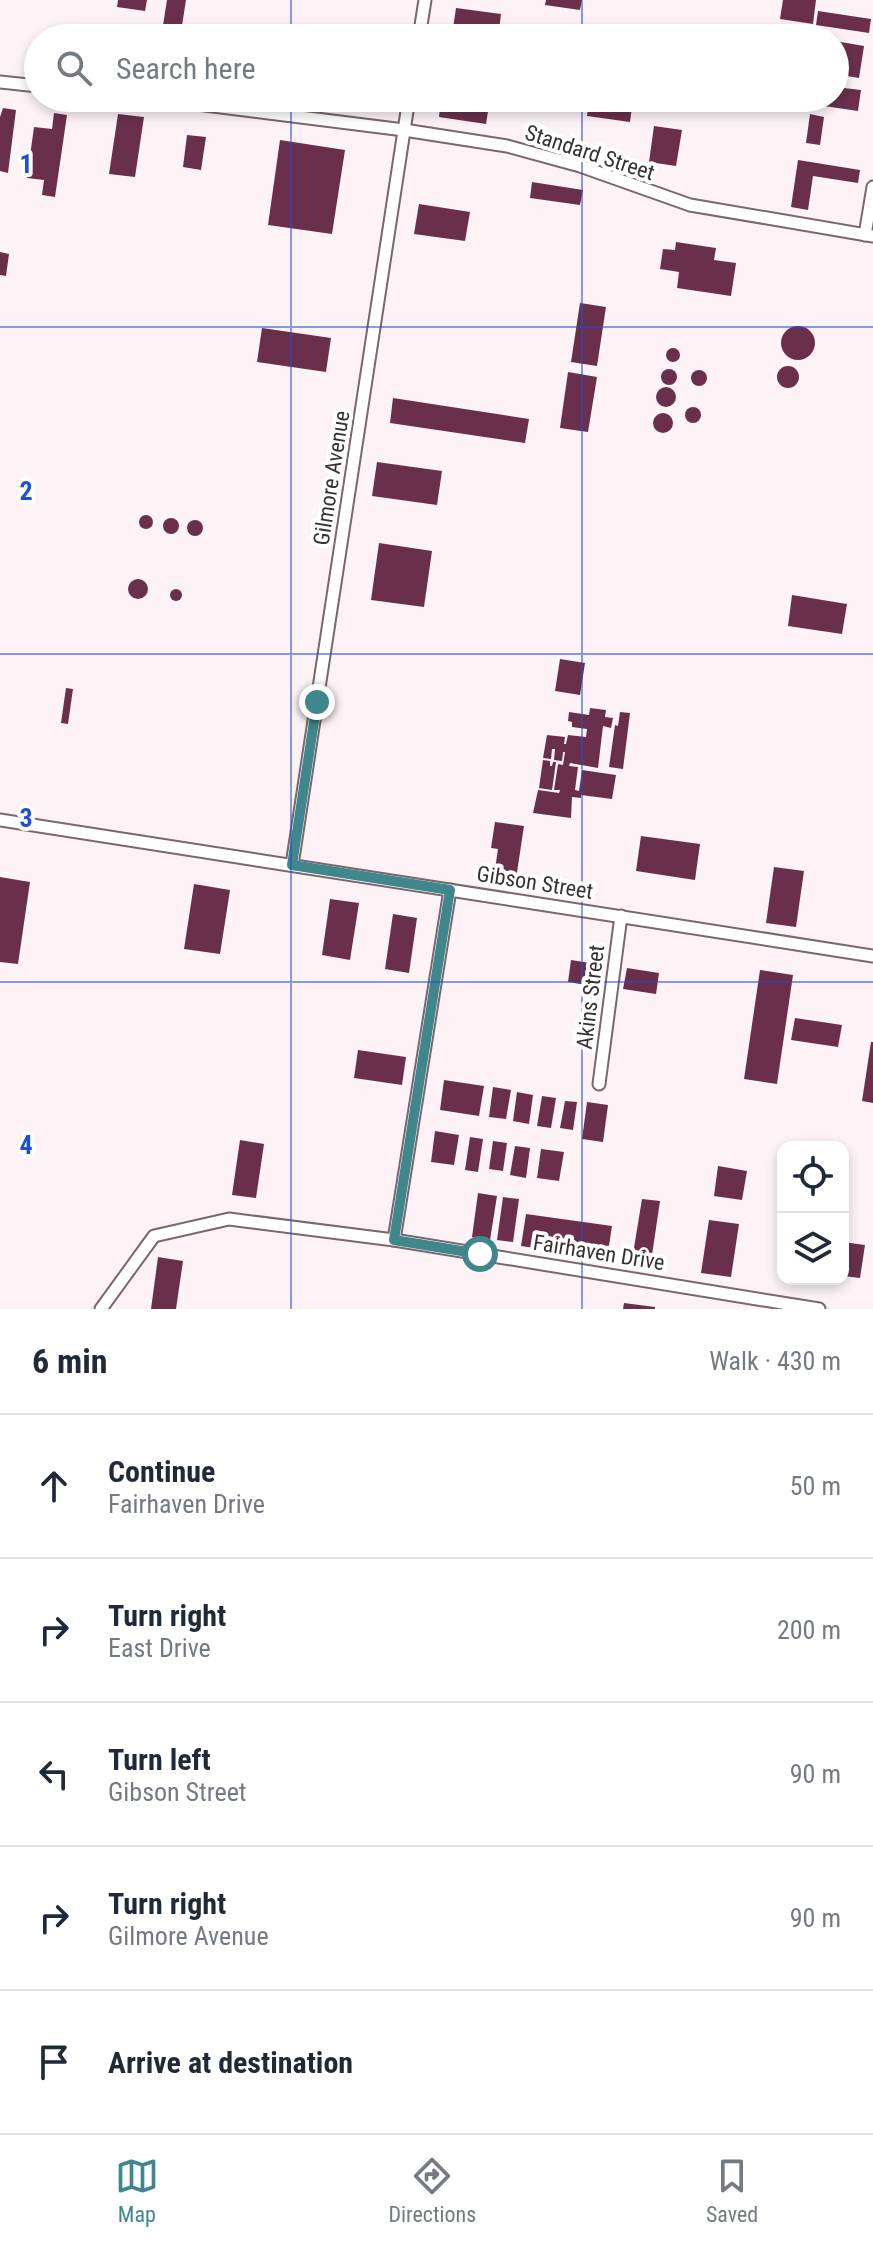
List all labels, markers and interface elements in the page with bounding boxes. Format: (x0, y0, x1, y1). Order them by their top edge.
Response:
search box (24, 24, 849, 112)
icon: search (52, 46, 96, 90)
text: Search here (116, 51, 256, 86)
street label: Standard Street (522, 120, 658, 185)
text: 1 (19, 149, 33, 179)
street label: Gilmore Avenue (309, 409, 354, 547)
text: 2 (19, 476, 33, 506)
route end (299, 684, 335, 720)
text: 3 (19, 803, 33, 833)
street label: Gibson Street (475, 861, 595, 904)
street label: Akins Street (572, 943, 609, 1051)
text: 4 (19, 1130, 33, 1160)
map controls (777, 1141, 849, 1285)
button: locate (777, 1141, 849, 1213)
button: layers (777, 1213, 849, 1285)
street label: Fairhaven Drive (531, 1230, 666, 1275)
route start (462, 1236, 498, 1272)
text: 6 min (32, 1341, 108, 1381)
text: Walk · 430 m (709, 1346, 841, 1376)
text: Continue (108, 1454, 215, 1489)
icon: ahead (32, 1464, 76, 1508)
text: 50 m (790, 1471, 841, 1501)
text: Fairhaven Drive (108, 1489, 265, 1519)
text: Turn right (108, 1598, 226, 1633)
icon: right (32, 1608, 76, 1652)
text: 200 m (777, 1615, 841, 1645)
text: East Drive (108, 1633, 211, 1663)
text: Turn left (108, 1742, 211, 1777)
icon: left (32, 1752, 76, 1796)
text: 90 m (790, 1759, 841, 1789)
text: Gibson Street (108, 1777, 247, 1807)
text: Turn right (108, 1886, 226, 1921)
icon: right (32, 1896, 76, 1940)
text: 90 m (790, 1903, 841, 1933)
text: Gilmore Avenue (108, 1921, 269, 1951)
icon: arrive (32, 2040, 76, 2084)
text: Arrive at destination (108, 2045, 353, 2080)
tab: Map (115, 2154, 159, 2227)
tab: Directions (388, 2154, 476, 2227)
tab: Saved (706, 2154, 758, 2227)

